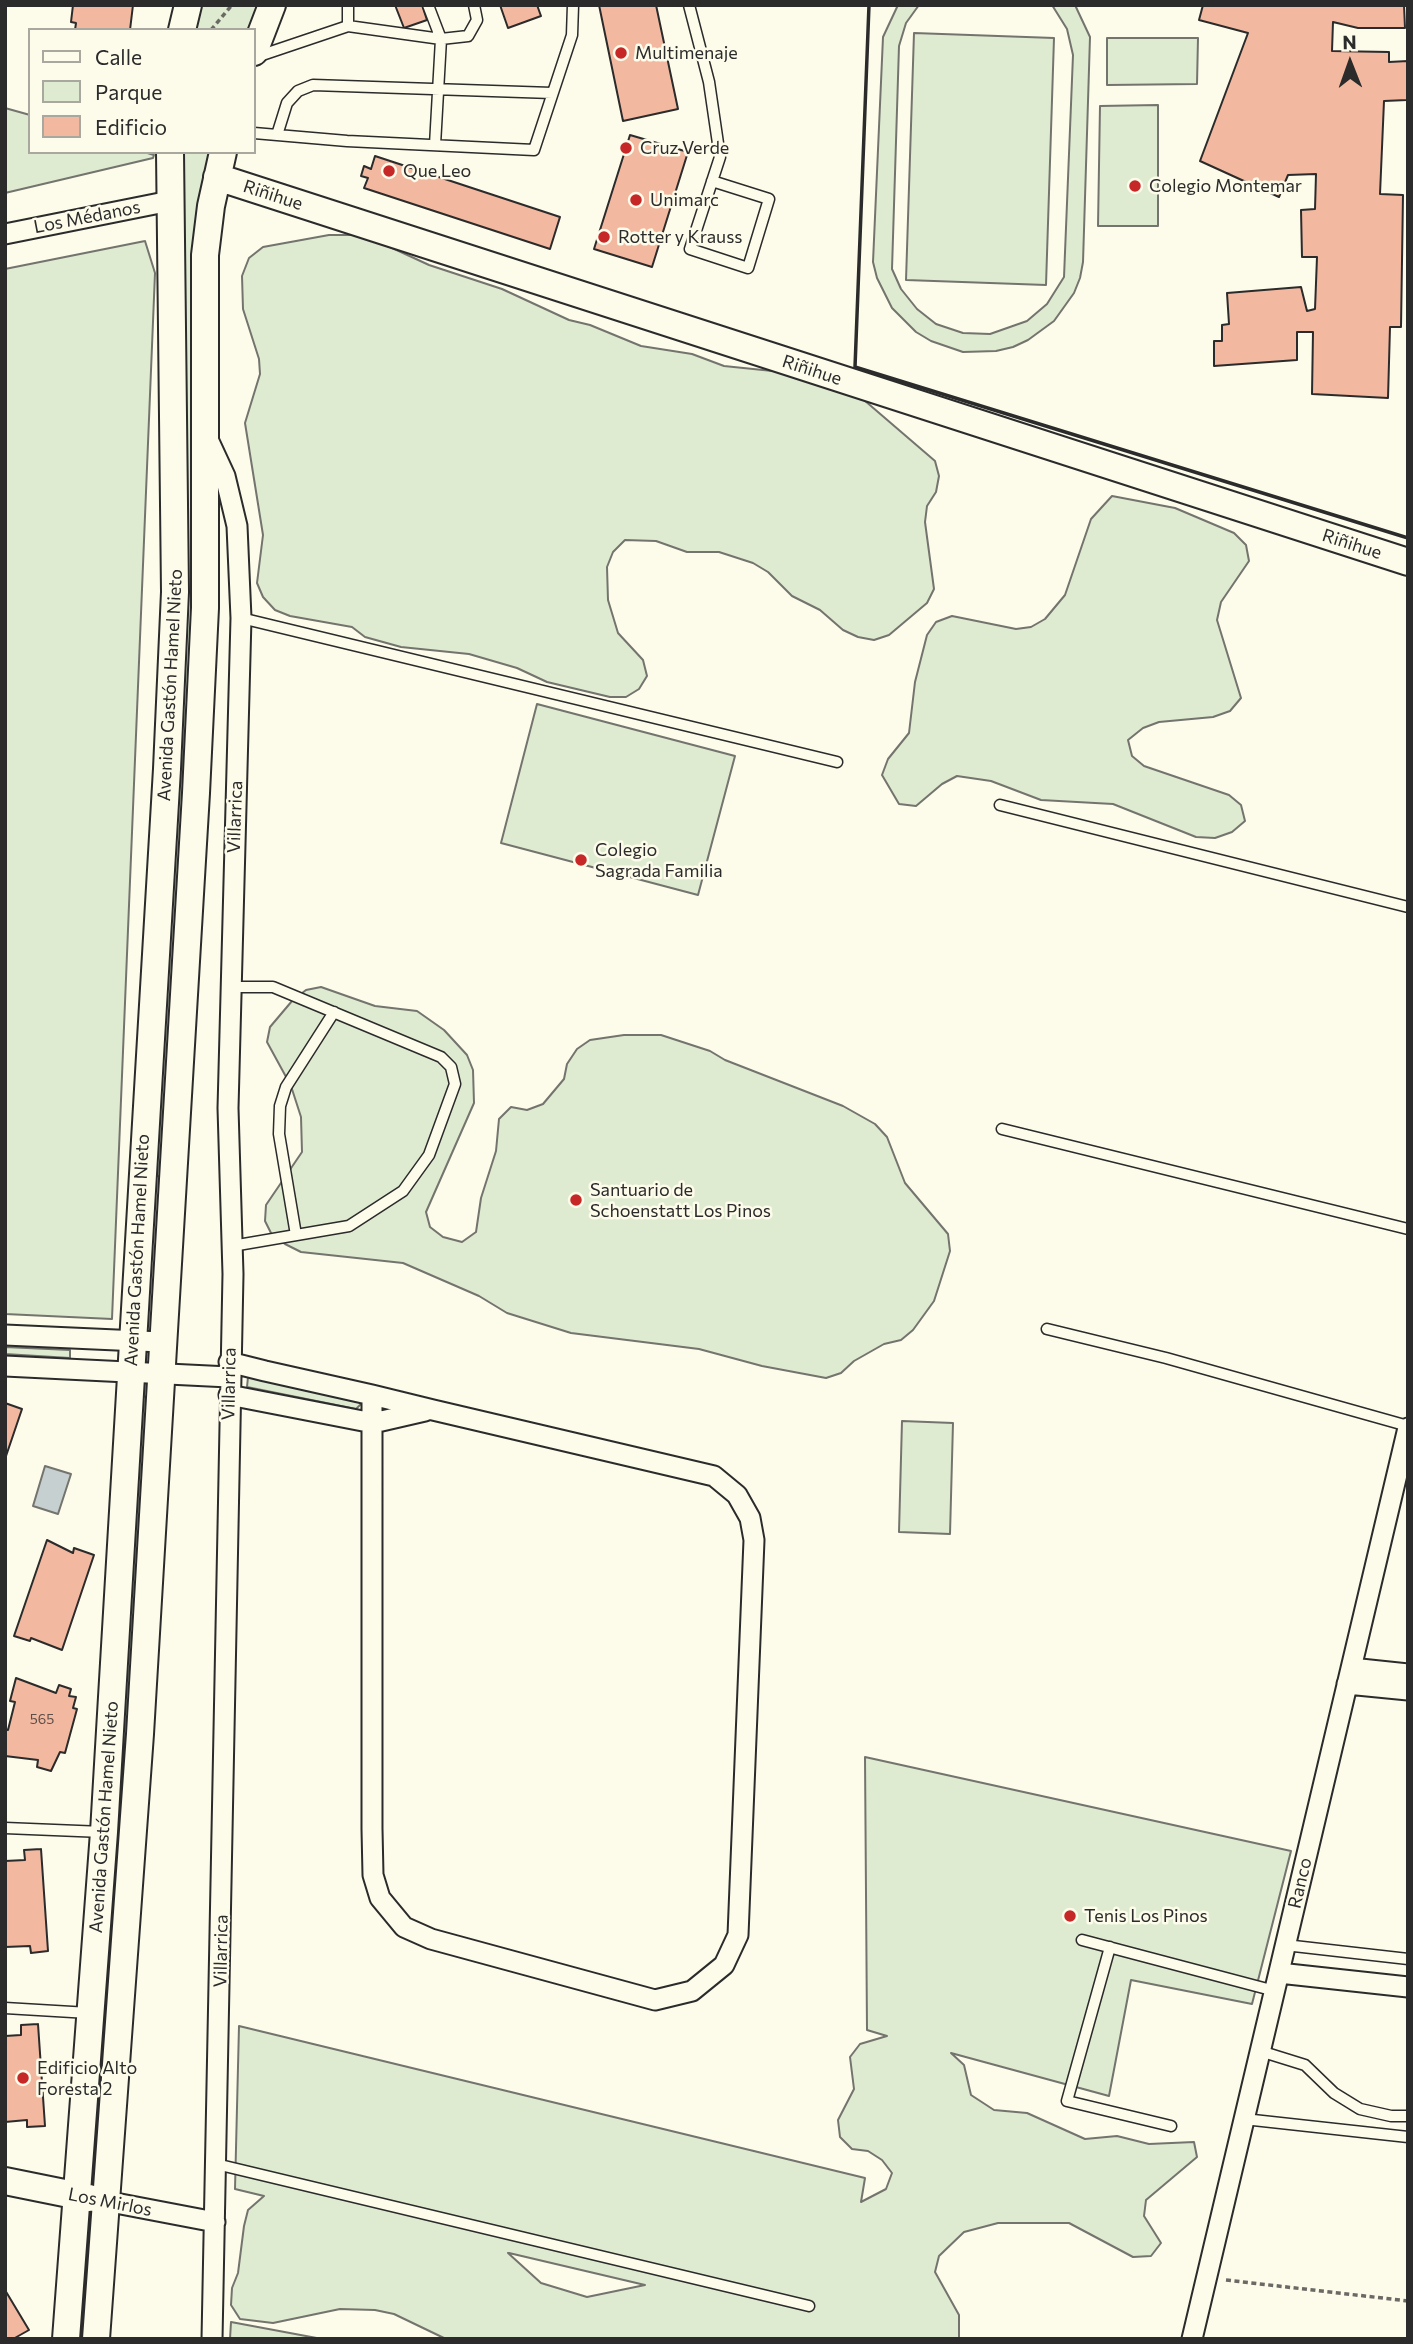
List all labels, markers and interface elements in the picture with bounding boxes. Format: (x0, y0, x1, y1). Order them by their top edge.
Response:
legend (28, 28, 256, 154)
north arrow (1315, 28, 1385, 98)
text: N (1342, 30, 1357, 53)
place label: Multimenaje (635, 42, 738, 64)
text: Calle (95, 44, 142, 69)
marker: Multimenaje (613, 45, 629, 61)
text: Parque (95, 79, 162, 104)
text: Edificio (95, 114, 167, 139)
place label: Cruz Verde (640, 137, 729, 159)
marker: Cruz Verde (618, 140, 634, 156)
place label: Que Leo (403, 160, 471, 182)
marker: Que Leo (381, 163, 397, 179)
street label: Riñihue (240, 175, 306, 215)
place label: Colegio Montemar (1149, 175, 1302, 197)
marker: Colegio Montemar (1127, 178, 1143, 194)
place label: Unimarc (650, 189, 719, 211)
marker: Unimarc (628, 192, 644, 208)
street label: Los Médanos (32, 196, 142, 238)
place label: Rotter y Krauss (618, 226, 743, 248)
marker: Rotter y Krauss (596, 229, 612, 245)
street label: Riñihue (779, 350, 845, 390)
street label: Riñihue (1319, 524, 1385, 564)
street label: Avenida Gastón Hamel Nieto (153, 568, 187, 802)
street label: Villarrica (223, 780, 247, 854)
place label: Colegio Sagrada Familia (595, 839, 723, 882)
marker: Colegio Sagrada Familia (573, 852, 589, 868)
street label: Avenida Gastón Hamel Nieto (120, 1133, 154, 1367)
place label: Santuario de Schoenstatt Los Pinos (590, 1179, 771, 1222)
marker: Santuario de Schoenstatt Los Pinos (568, 1192, 584, 1208)
street label: Villarrica (218, 1347, 240, 1421)
street label: Avenida Gastón Hamel Nieto (85, 1700, 123, 1934)
house number: 565 (30, 1711, 54, 1727)
street label: Ranco (1284, 1856, 1316, 1910)
place label: Tenis Los Pinos (1084, 1905, 1208, 1927)
marker: Tenis Los Pinos (1062, 1908, 1078, 1924)
street label: Villarrica (210, 1914, 232, 1988)
place label: Edificio Alto Foresta 2 (37, 2057, 137, 2100)
marker: Edificio Alto Foresta 2 (15, 2070, 31, 2086)
street label: Los Mirlos (66, 2183, 154, 2221)

